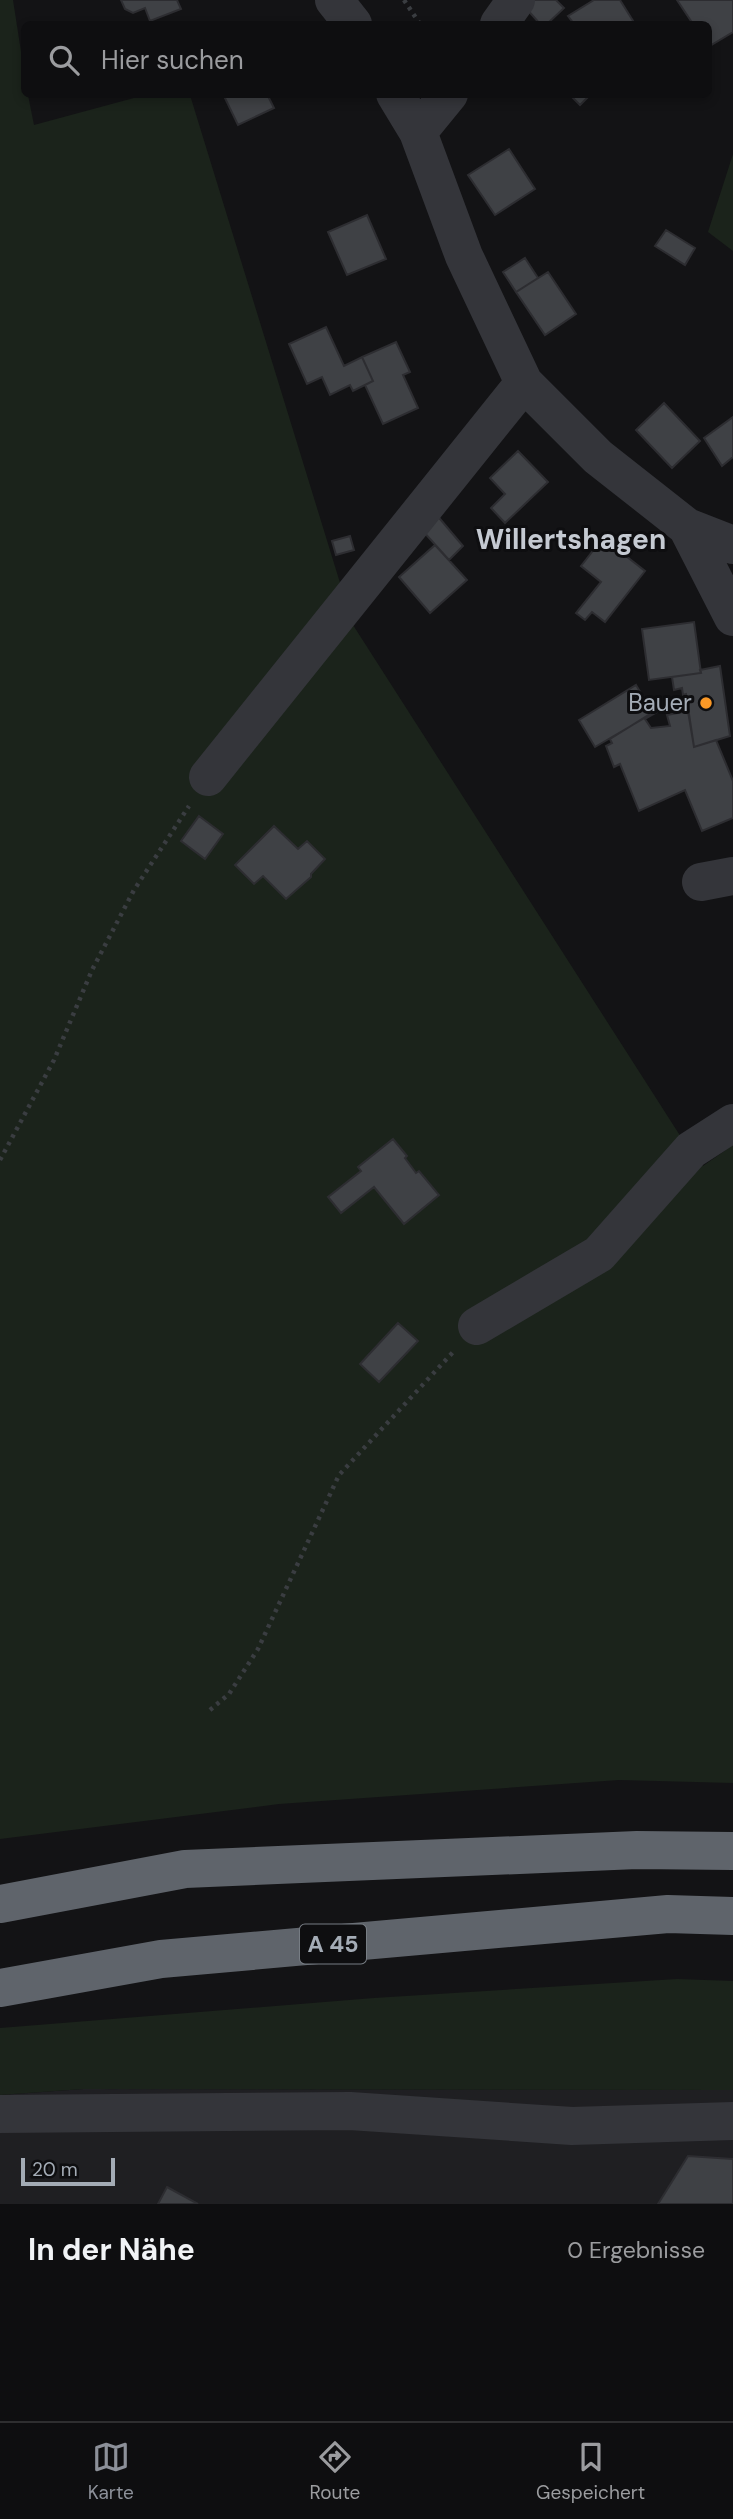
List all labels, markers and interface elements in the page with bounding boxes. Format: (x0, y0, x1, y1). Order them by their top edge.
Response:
search box (21, 21, 712, 98)
icon: search (45, 41, 83, 79)
text: Hier suchen (101, 43, 244, 77)
district label: Willertshagen (476, 521, 666, 558)
place label: Bauer (628, 687, 692, 718)
marker: Bauer (698, 695, 714, 711)
road number: A 45 (300, 1924, 366, 1964)
scale bar (21, 2155, 116, 2187)
text: 20 m (32, 2157, 78, 2182)
text: In der Nähe (28, 2230, 195, 2269)
text: 0 Ergebnisse (567, 2235, 705, 2265)
tab: Karte (88, 2438, 134, 2505)
tab: Route (310, 2438, 360, 2505)
tab: Gespeichert (536, 2438, 645, 2505)

